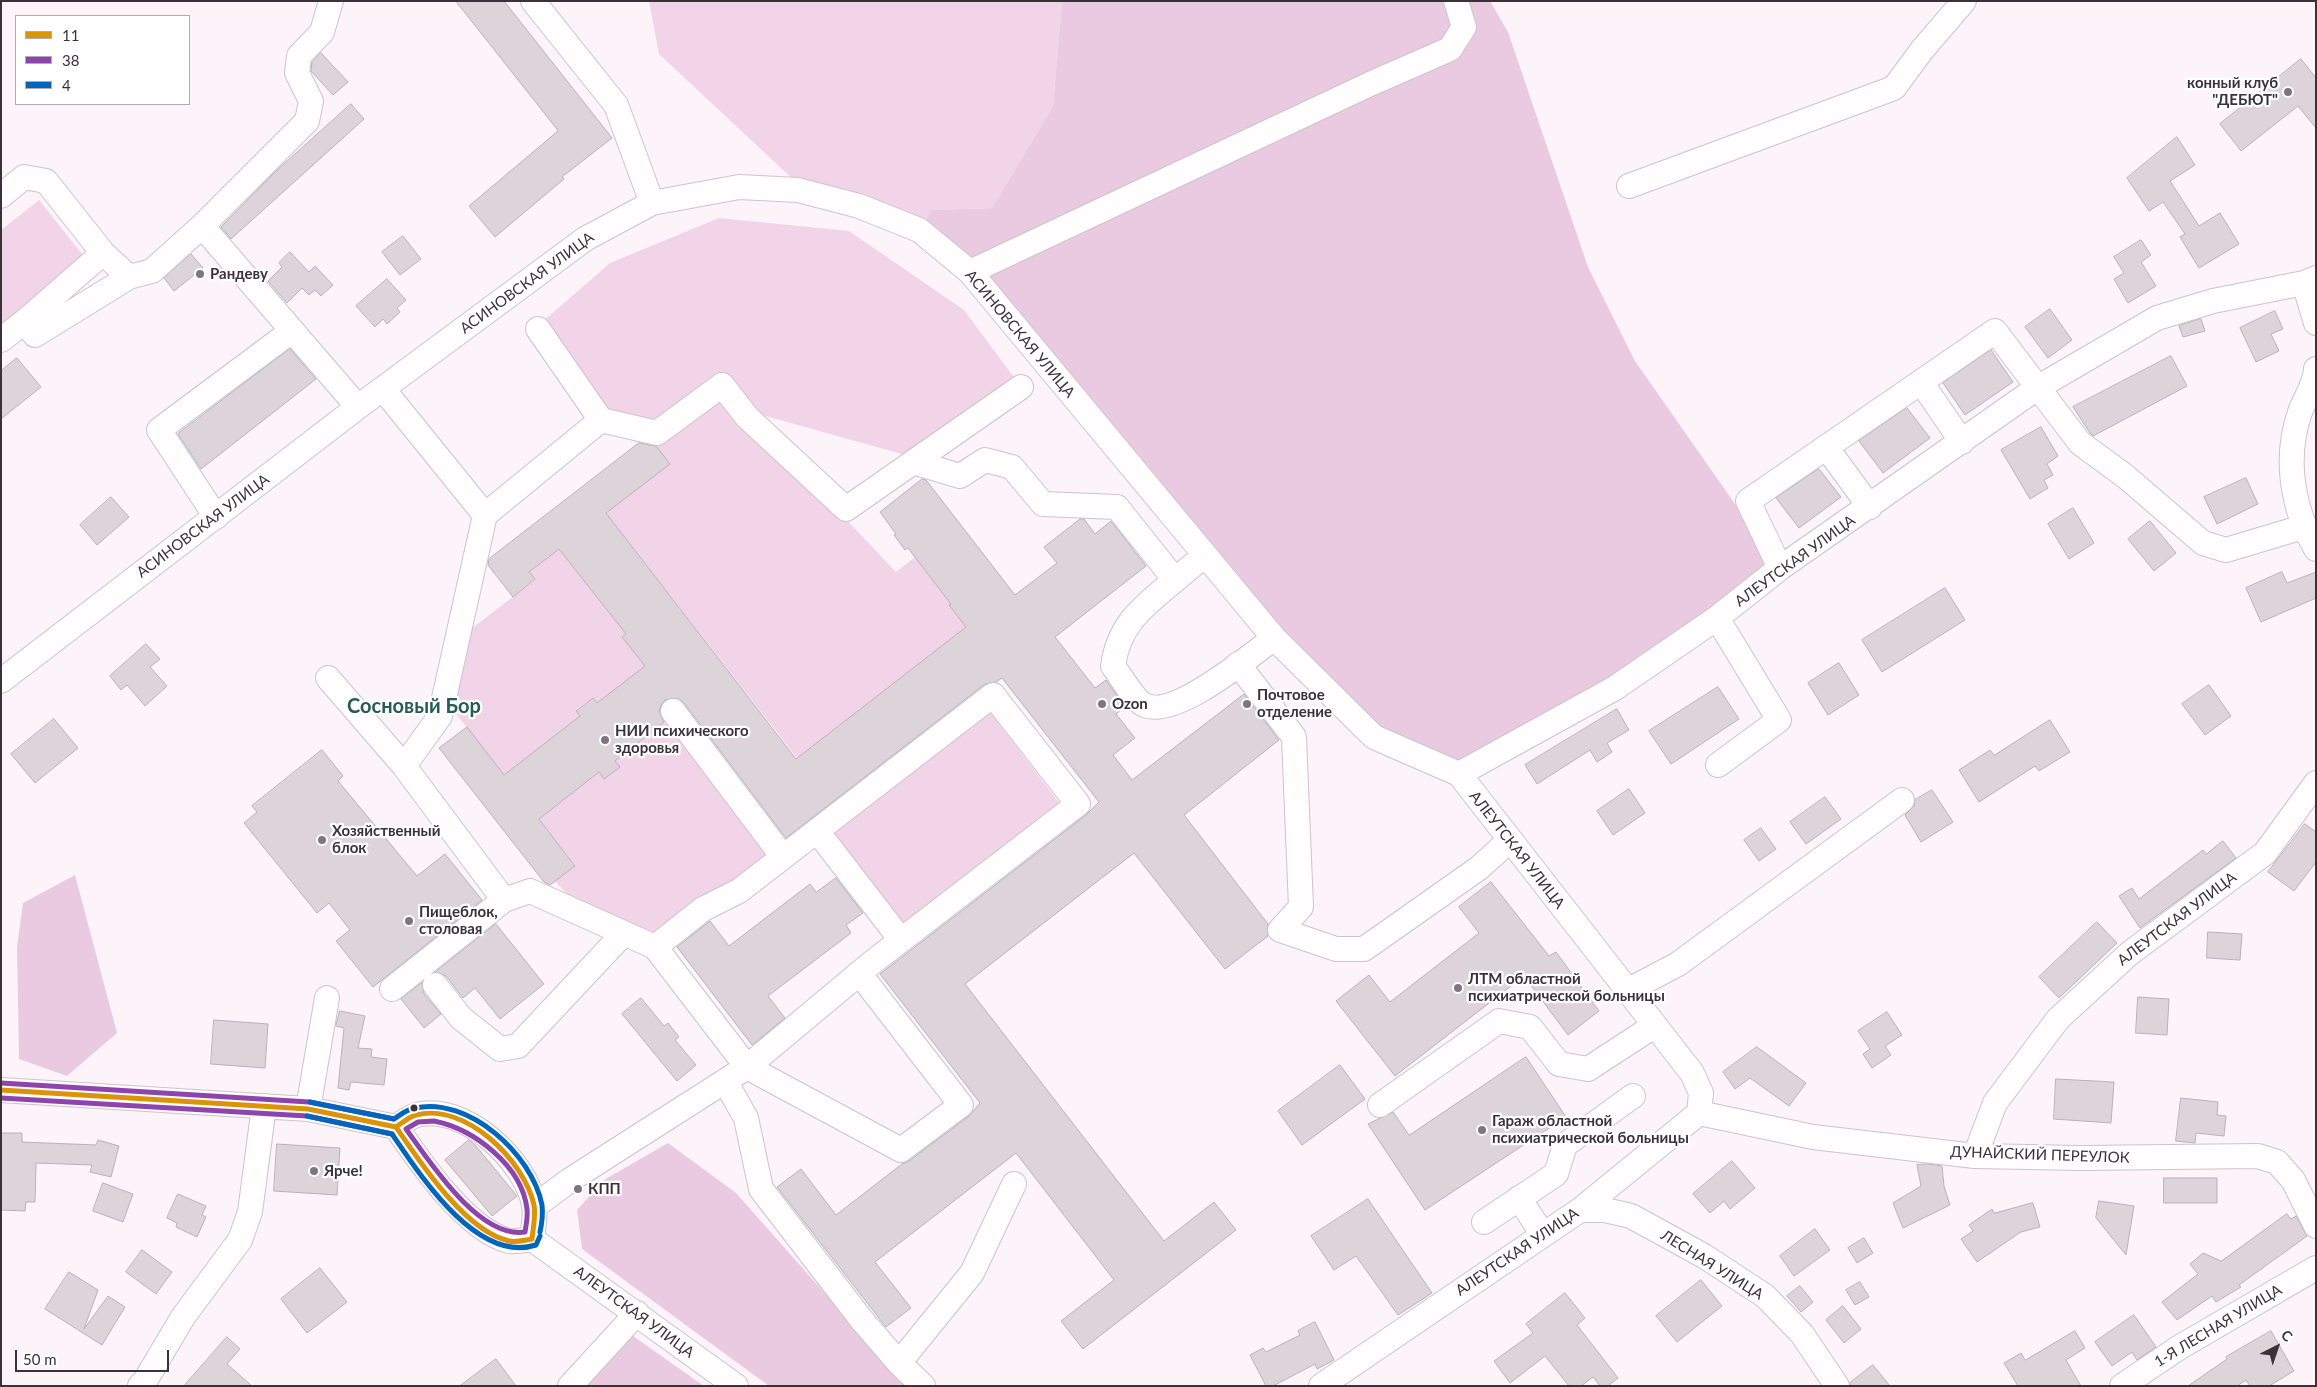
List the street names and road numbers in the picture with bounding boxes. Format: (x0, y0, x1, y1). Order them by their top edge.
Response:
street label: АСИНОВСКАЯ УЛИЦА (457, 228, 597, 338)
street label: АСИНОВСКАЯ УЛИЦА (961, 266, 1079, 402)
street label: АСИНОВСКАЯ УЛИЦА (133, 470, 273, 582)
street label: АЛЕУТСКАЯ УЛИЦА (1731, 511, 1859, 611)
street label: АЛЕУТСКАЯ УЛИЦА (1465, 788, 1569, 912)
street label: АЛЕУТСКАЯ УЛИЦА (2114, 868, 2240, 970)
street label: ДУНАЙСКИЙ ПЕРЕУЛОК (1950, 1143, 2130, 1167)
street label: АЛЕУТСКАЯ УЛИЦА (1452, 1204, 1582, 1300)
street label: ЛЕСНАЯ УЛИЦА (1657, 1226, 1767, 1304)
street label: АЛЕУТСКАЯ УЛИЦА (570, 1262, 698, 1362)
street label: 1-Я ЛЕСНАЯ УЛИЦА (2151, 1281, 2285, 1371)

